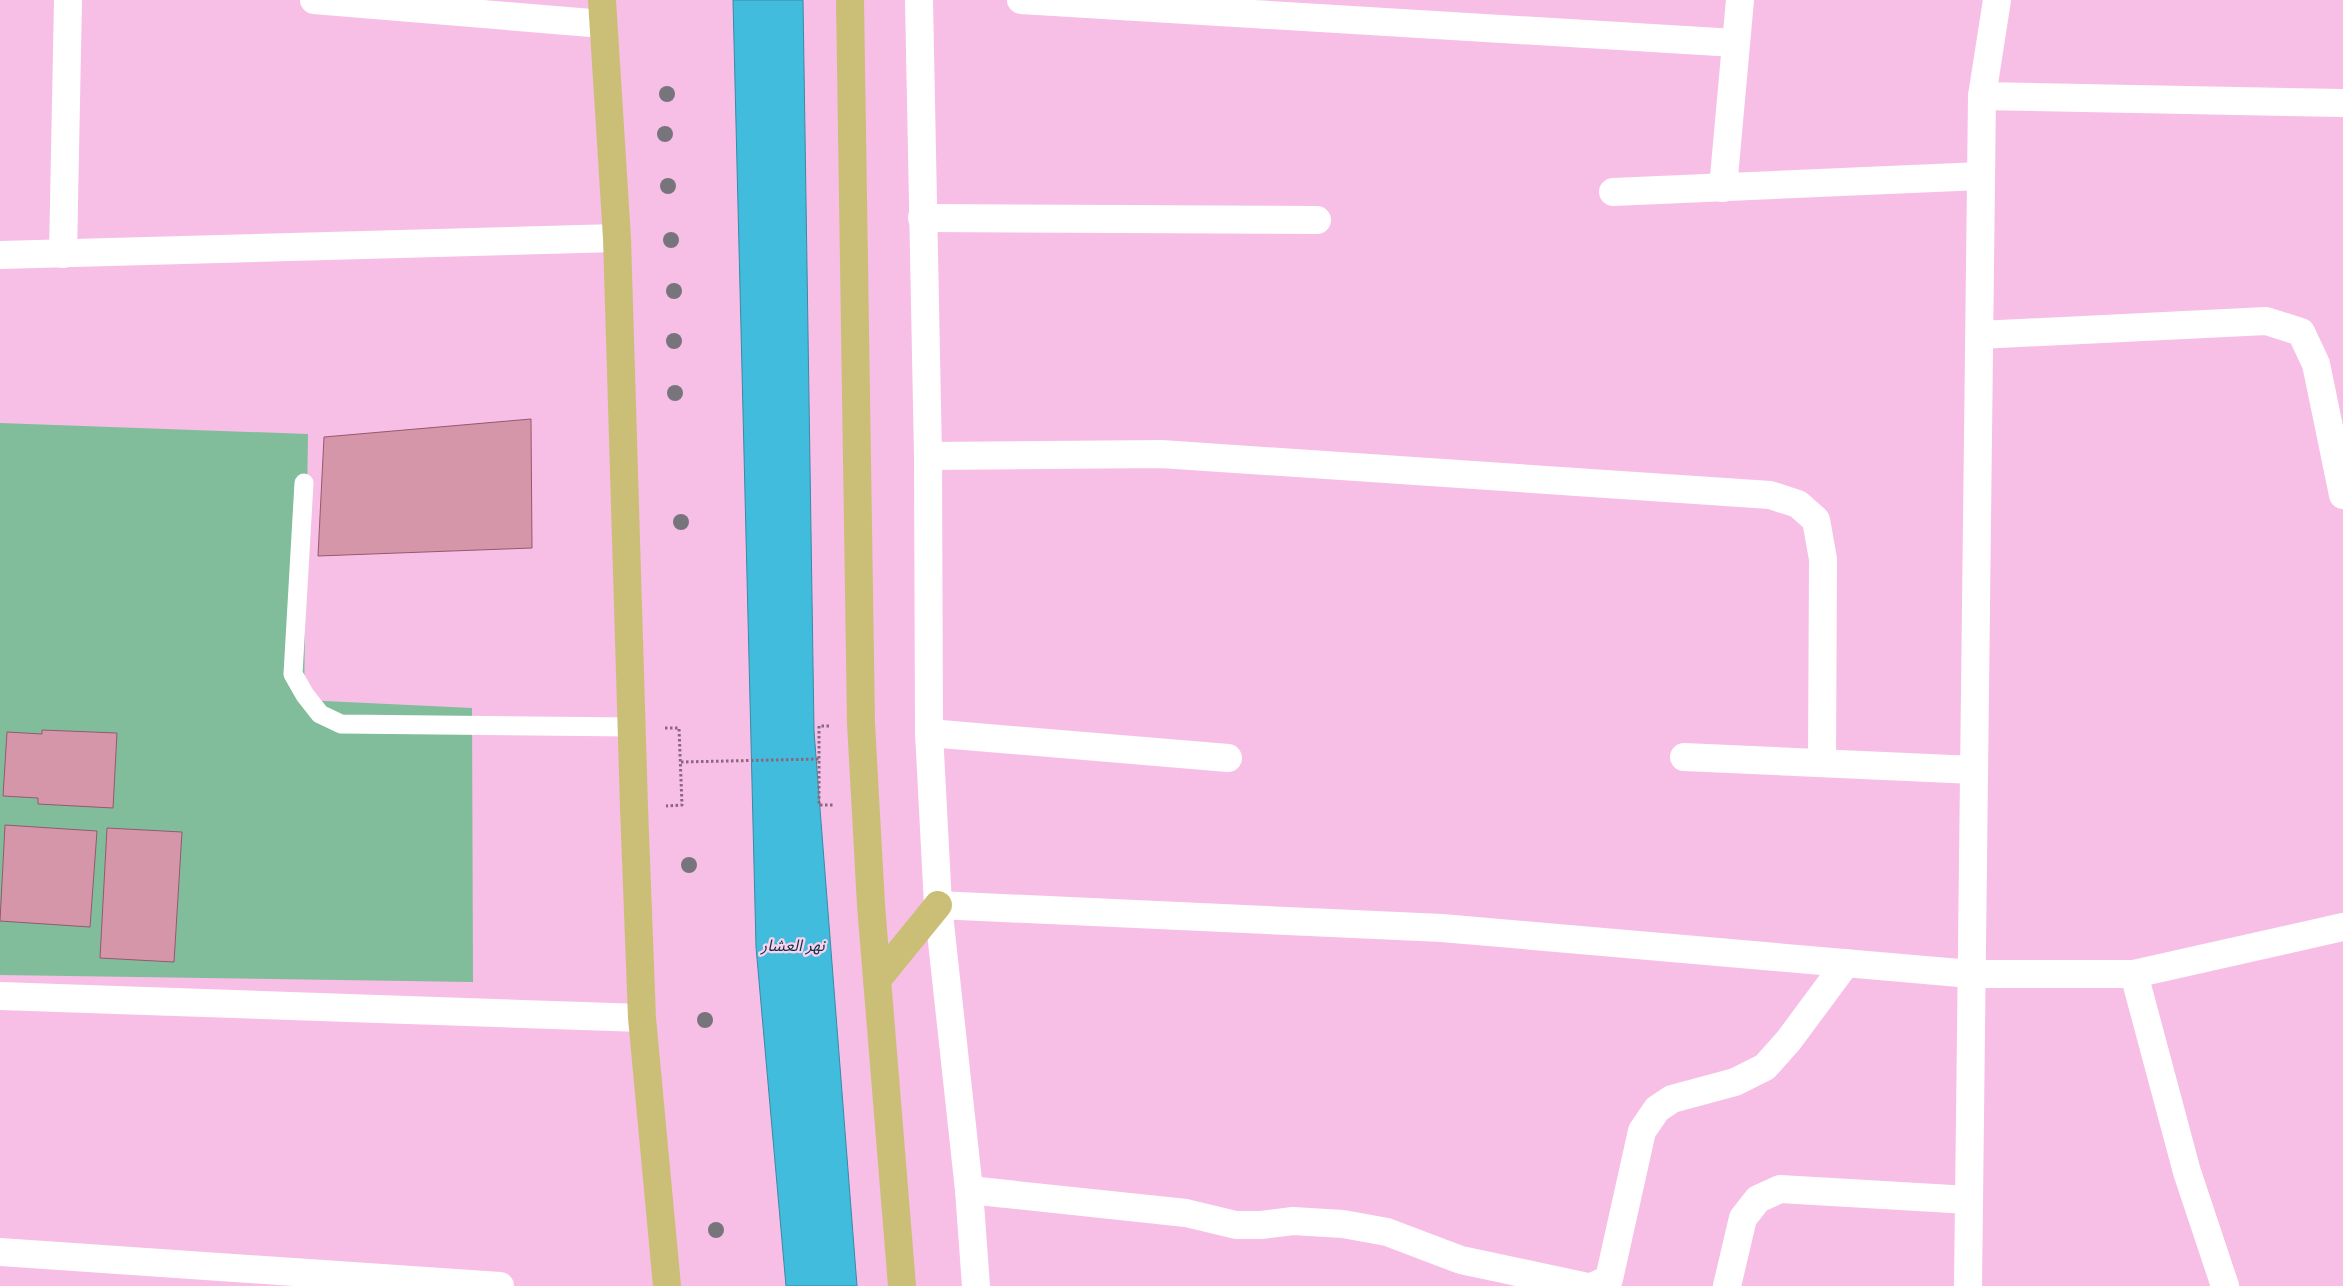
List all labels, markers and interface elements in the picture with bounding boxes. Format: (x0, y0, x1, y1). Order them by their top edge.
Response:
water label: نهر العشار (759, 935, 826, 957)

